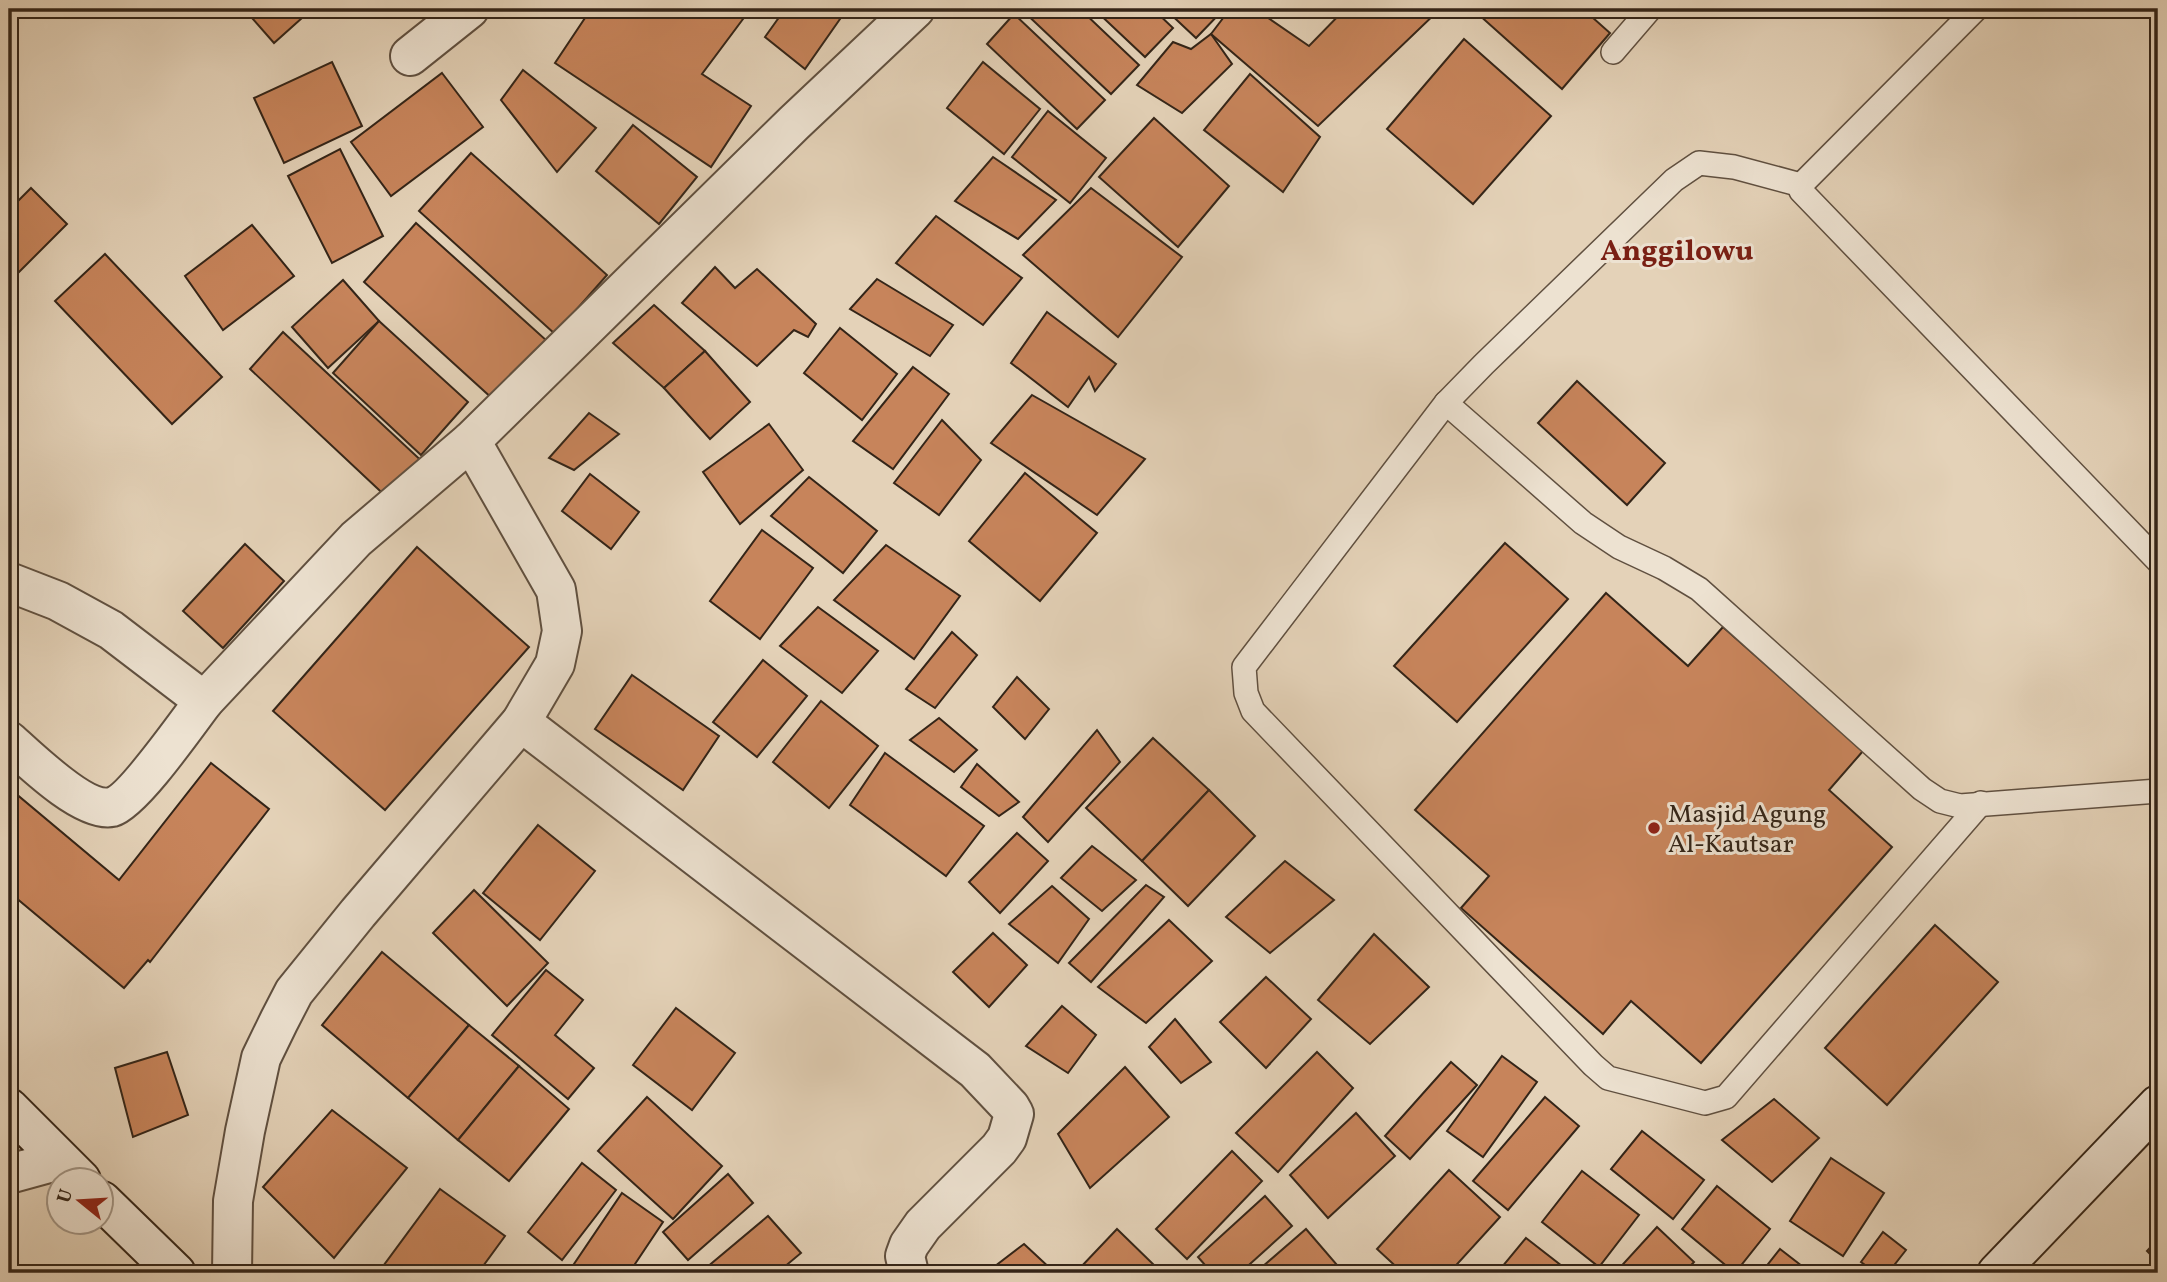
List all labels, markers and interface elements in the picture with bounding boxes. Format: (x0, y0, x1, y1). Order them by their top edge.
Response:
district label: Anggilowu (1600, 231, 1754, 273)
place label: Masjid Agung Al-Kautsar (1668, 797, 1826, 863)
marker: Masjid Agung Al-Kautsar (1646, 820, 1662, 836)
north arrow (46, 1166, 116, 1236)
text: U (51, 1186, 80, 1207)

